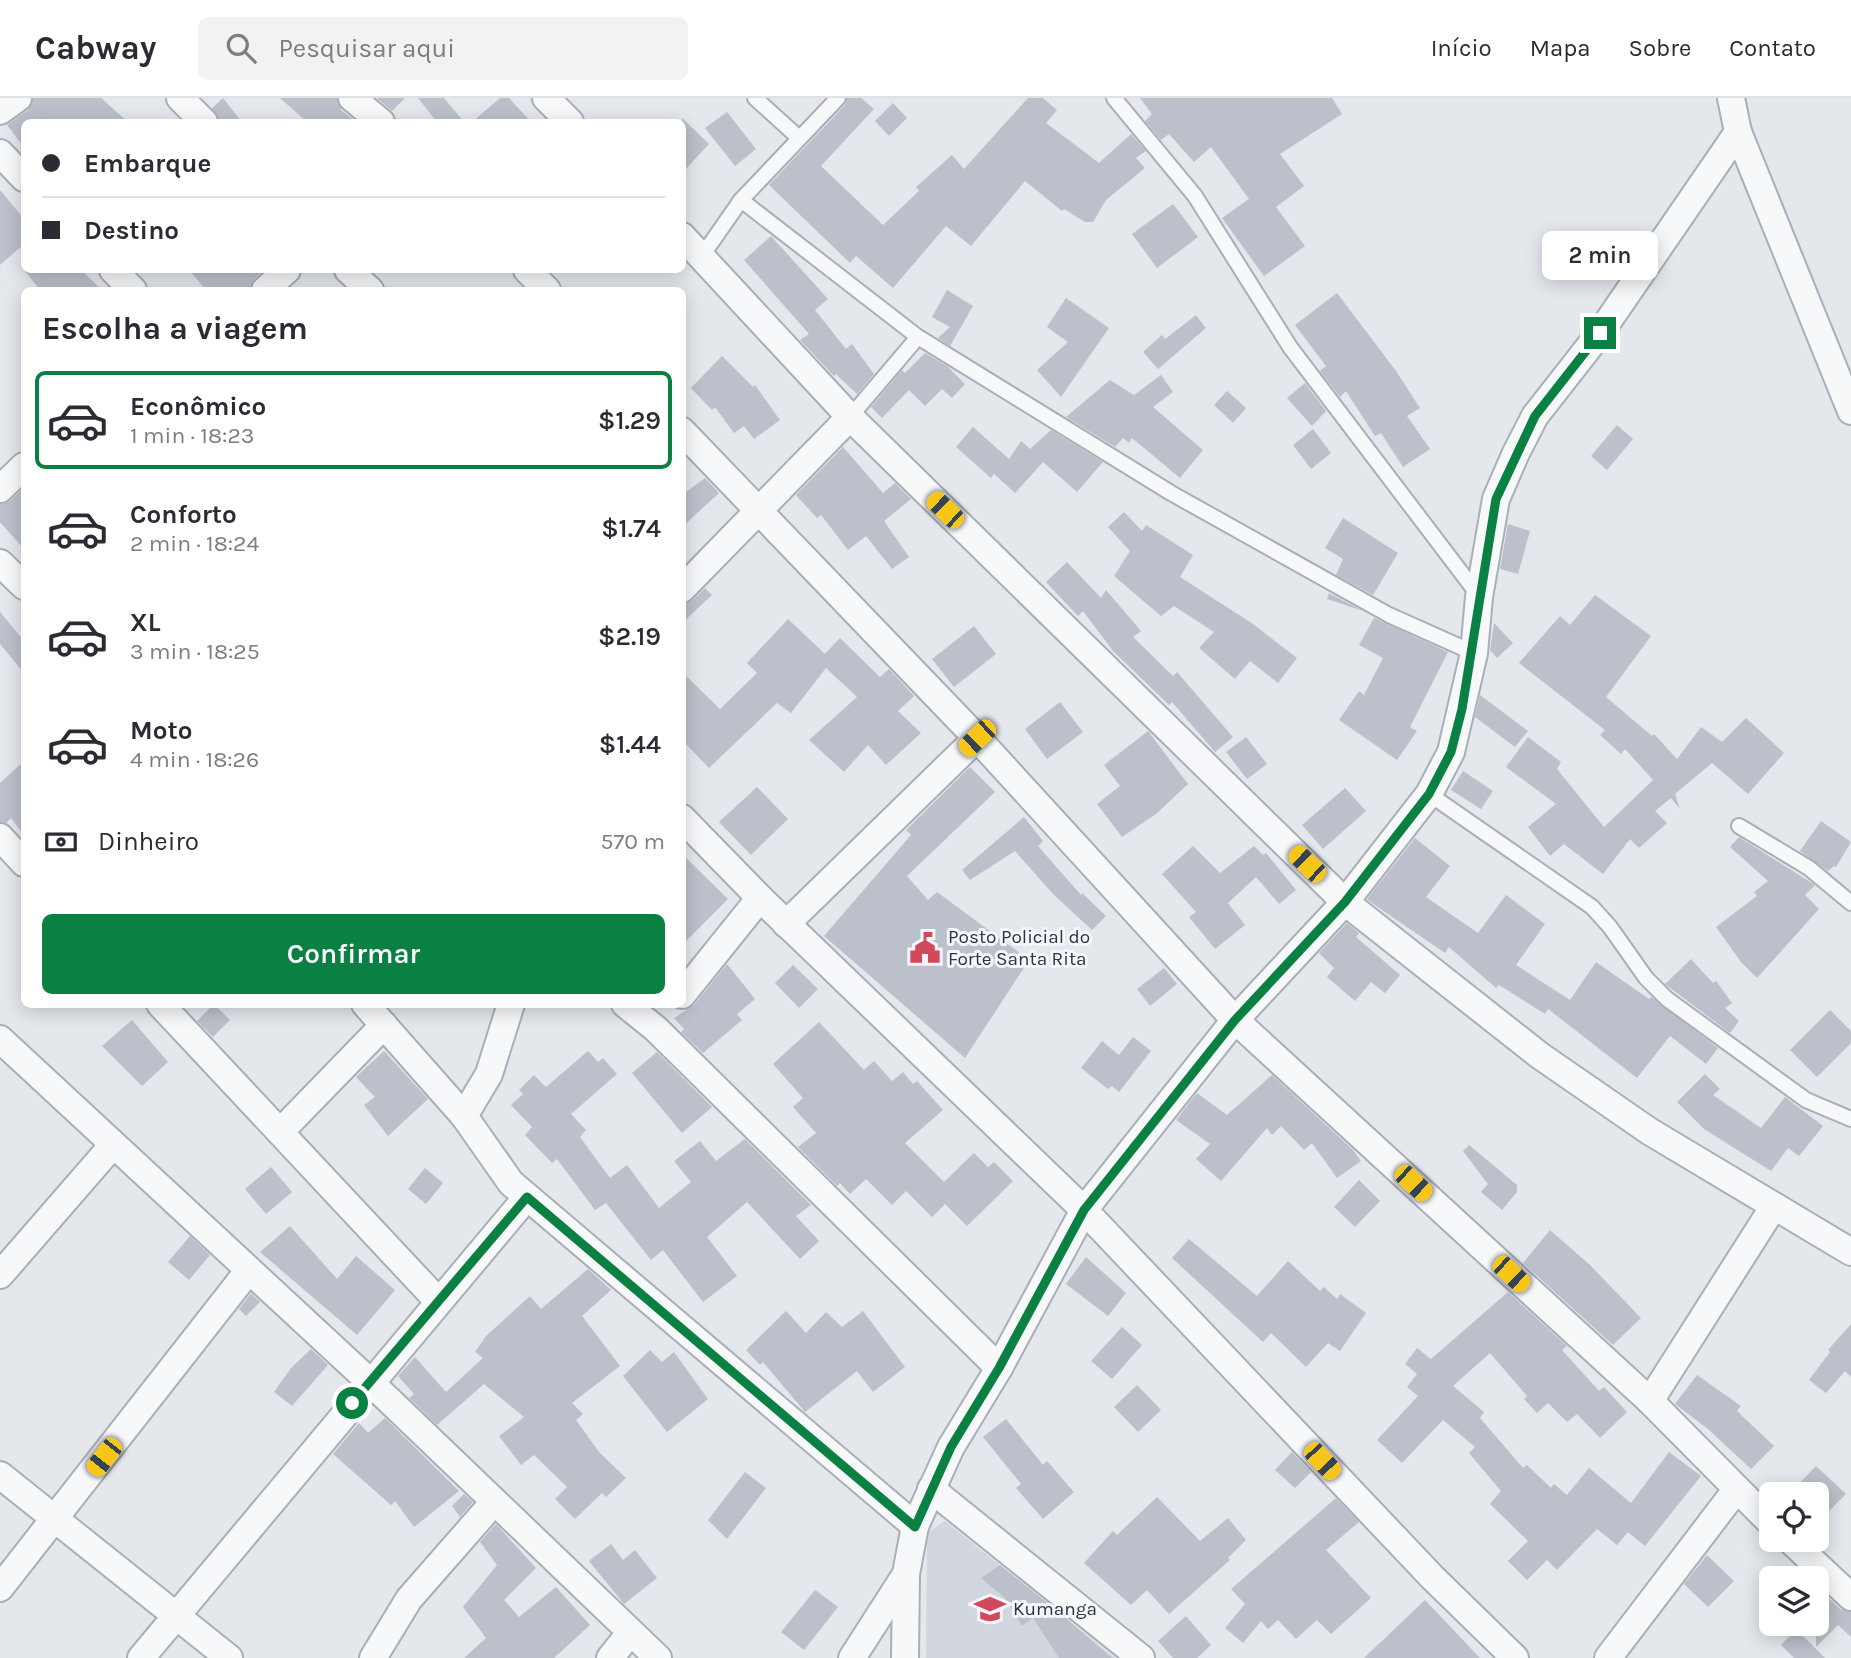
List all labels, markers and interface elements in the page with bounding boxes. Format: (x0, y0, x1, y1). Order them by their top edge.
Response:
search box (198, 17, 688, 80)
text: Cabway (35, 29, 156, 67)
icon: search (222, 29, 260, 67)
text: Pesquisar aqui (278, 33, 455, 64)
text: Início (1431, 34, 1492, 62)
text: Mapa (1530, 34, 1590, 62)
text: Sobre (1628, 34, 1691, 62)
text: Contato (1729, 34, 1816, 62)
text: Embarque (84, 148, 211, 179)
text: Destino (84, 215, 179, 246)
callout: 2 min (1542, 232, 1658, 280)
text: 2 min (1569, 242, 1631, 269)
text: Escolha a viagem (42, 310, 308, 347)
route end (1584, 317, 1616, 349)
icon: car (46, 389, 109, 452)
text: Econômico (130, 391, 266, 422)
text: $1.29 (598, 405, 661, 436)
text: 1 min · 18:23 (130, 422, 254, 449)
car (923, 488, 968, 532)
icon: car (46, 497, 109, 560)
text: Conforto (130, 499, 237, 530)
text: $1.74 (601, 513, 661, 544)
text: 2 min · 18:24 (130, 530, 259, 557)
icon: car (46, 605, 109, 668)
text: XL (130, 607, 161, 638)
text: $2.19 (598, 621, 661, 652)
text: 3 min · 18:25 (130, 638, 260, 665)
icon: car (46, 713, 109, 776)
text: Moto (130, 715, 192, 746)
car (955, 716, 1000, 760)
text: $1.44 (599, 729, 661, 760)
text: 4 min · 18:26 (130, 746, 259, 773)
icon: cash (42, 823, 80, 861)
text: Dinheiro (98, 826, 199, 857)
text: 570 m (601, 828, 665, 855)
car (1285, 842, 1330, 886)
button: Confirmar (42, 914, 665, 994)
place label: Posto Policial do Forte Santa Rita (948, 926, 1090, 970)
public building icon: Posto Policial do Forte Santa Rita (908, 931, 942, 965)
car (1391, 1161, 1436, 1205)
car (1489, 1252, 1534, 1296)
route start (336, 1387, 368, 1419)
car (83, 1434, 126, 1480)
car (1300, 1438, 1345, 1484)
map controls (1759, 1482, 1829, 1636)
button: locate (1759, 1482, 1829, 1552)
button: layers (1759, 1566, 1829, 1636)
school or university icon: Kumanga (973, 1592, 1007, 1626)
place label: Kumanga (1013, 1598, 1097, 1620)

